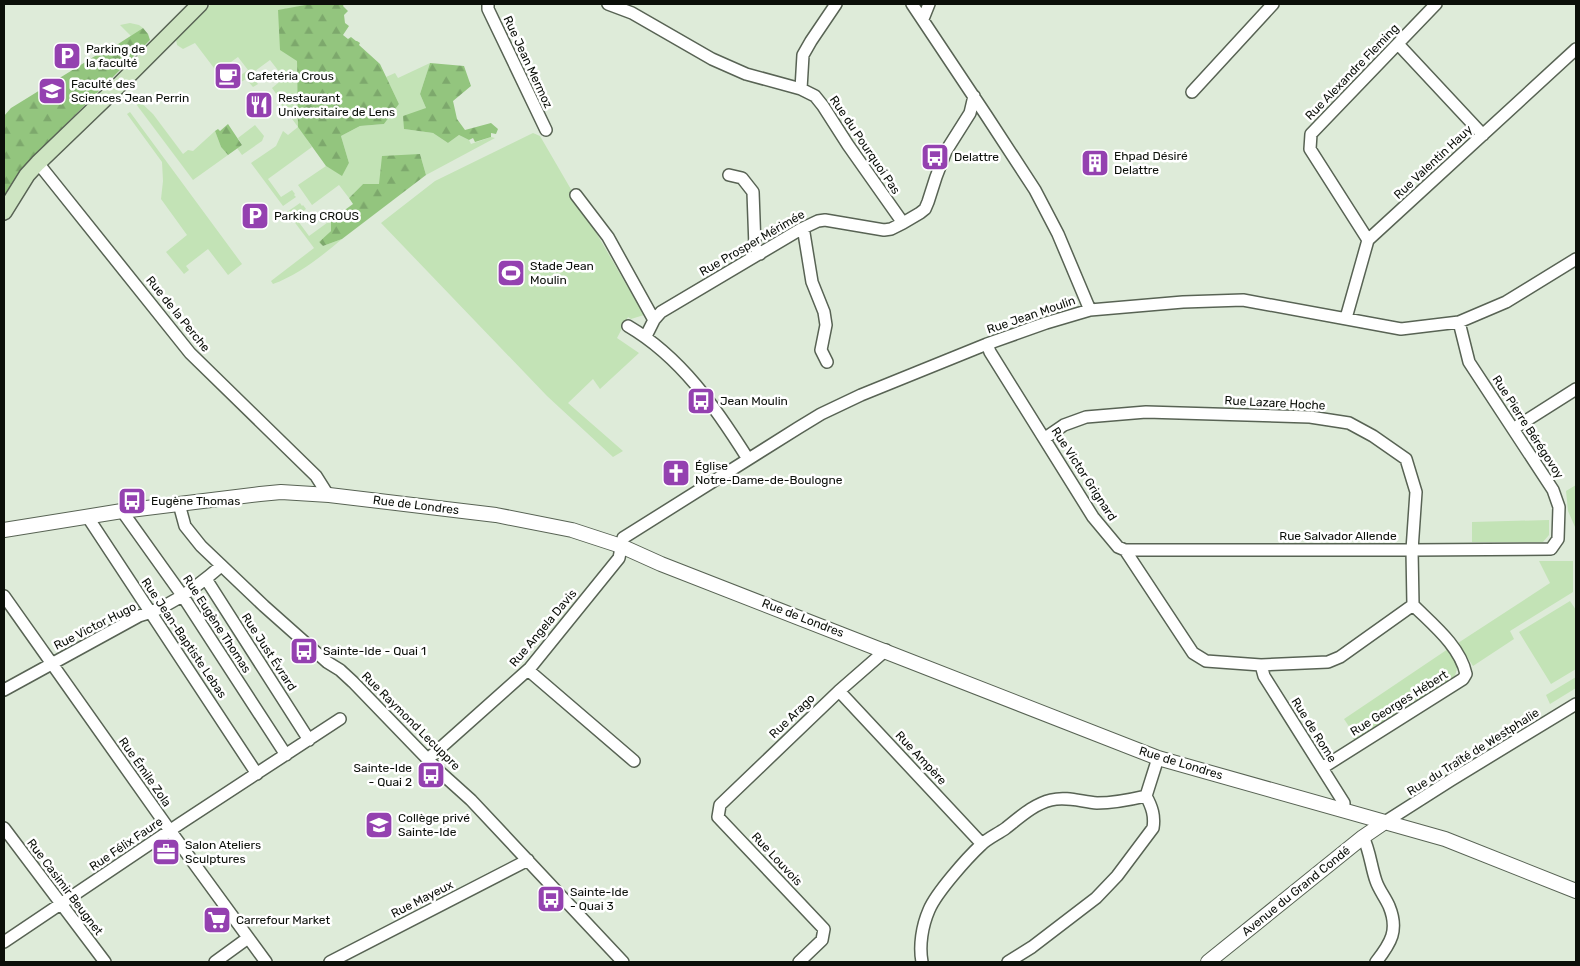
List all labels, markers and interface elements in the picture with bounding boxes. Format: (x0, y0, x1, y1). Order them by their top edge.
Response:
street label: Rue Jean Mermoz (500, 14, 556, 110)
street label: Rue Alexandre Fleming (1302, 21, 1402, 123)
parking icon: Parking de la faculté (52, 41, 82, 71)
place label: Parking de la faculté (86, 42, 145, 70)
cafe icon: Cafetéria Crous (213, 61, 243, 91)
place label: Cafetéria Crous (247, 69, 334, 83)
school or university icon: Faculté des Sciences Jean Perrin (37, 76, 67, 106)
place label: Faculté des Sciences Jean Perrin (71, 77, 189, 105)
restaurant icon: Restaurant Universitaire de Lens (244, 90, 274, 120)
place label: Restaurant Universitaire de Lens (278, 91, 395, 119)
street label: Rue du Pourquoi Pas (827, 93, 903, 197)
street label: Rue Valentin Hauy (1391, 122, 1475, 202)
bus stop icon: Delattre (920, 142, 950, 172)
building icon: Ehpad Désiré Delattre (1080, 148, 1110, 178)
place label: Ehpad Désiré Delattre (1114, 149, 1188, 177)
place label: Delattre (954, 150, 999, 164)
parking icon: Parking CROUS (240, 201, 270, 231)
street label: Rue Prosper Mérimée (697, 207, 807, 279)
place label: Parking CROUS (274, 209, 359, 223)
sports icon: Stade Jean Moulin (496, 258, 526, 288)
place label: Stade Jean Moulin (530, 259, 594, 287)
street label: Rue de la Perche (143, 273, 213, 355)
street label: Rue Jean Moulin (985, 293, 1077, 337)
street label: Rue Pierre Bérégovoy (1489, 373, 1567, 482)
bus stop icon: Jean Moulin (686, 386, 716, 416)
street label: Rue Lazare Hoche (1224, 393, 1326, 413)
place label: Jean Moulin (720, 394, 788, 408)
street label: Rue Victor Grignard (1048, 425, 1120, 523)
church icon: Église Notre-Dame-de-Boulogne (661, 458, 691, 488)
place label: Église Notre-Dame-de-Boulogne (695, 459, 843, 487)
bus stop icon: Eugène Thomas (117, 486, 147, 516)
street label: Rue de Londres (372, 493, 460, 517)
place label: Eugène Thomas (151, 494, 240, 508)
street label: Rue Salvador Allende (1279, 529, 1397, 543)
street label: Rue Eugène Thomas (180, 572, 254, 676)
street label: Rue Jean-Baptiste Lebas (139, 575, 229, 701)
street label: Rue Angela Davis (507, 587, 579, 669)
street label: Rue de Londres (760, 596, 846, 640)
street label: Rue Victor Hugo (52, 599, 139, 653)
street label: Rue Just Évrard (239, 611, 299, 693)
bus stop icon: Sainte-Ide - Quai 1 (289, 636, 319, 666)
place label: Sainte-Ide - Quai 1 (323, 644, 426, 658)
street label: Rue Georges Hébert (1348, 667, 1451, 739)
street label: Rue Raymond Lecuppre (359, 669, 463, 773)
street label: Rue Arago (766, 691, 818, 741)
street label: Rue de Rome (1289, 695, 1340, 765)
street label: Rue du Traîté de Westphalie (1404, 705, 1542, 799)
street label: Rue Ampère (893, 728, 950, 788)
street label: Rue Émile Zola (116, 735, 174, 809)
street label: Rue de Londres (1137, 744, 1225, 782)
bus stop icon: Sainte-Ide - Quai 2 (416, 760, 446, 790)
place label: Sainte-Ide - Quai 2 (354, 761, 412, 789)
school or university icon: Collège privé Sainte-Ide (364, 810, 394, 840)
place label: Collège privé Sainte-Ide (398, 811, 470, 839)
street label: Rue Félix Faure (87, 814, 165, 874)
street label: Rue Louvois (749, 829, 805, 889)
street label: Rue Casimir Beugnet (24, 836, 106, 938)
office icon: Salon Ateliers Sculptures (151, 837, 181, 867)
place label: Salon Ateliers Sculptures (185, 838, 261, 866)
street label: Avenue du Grand Condé (1239, 843, 1353, 939)
street label: Rue Mayeux (389, 877, 456, 921)
bus stop icon: Sainte-Ide - Quai 3 (536, 884, 566, 914)
place label: Sainte-Ide - Quai 3 (570, 885, 629, 913)
supermarket icon: Carrefour Market (202, 905, 232, 935)
place label: Carrefour Market (236, 913, 330, 927)

